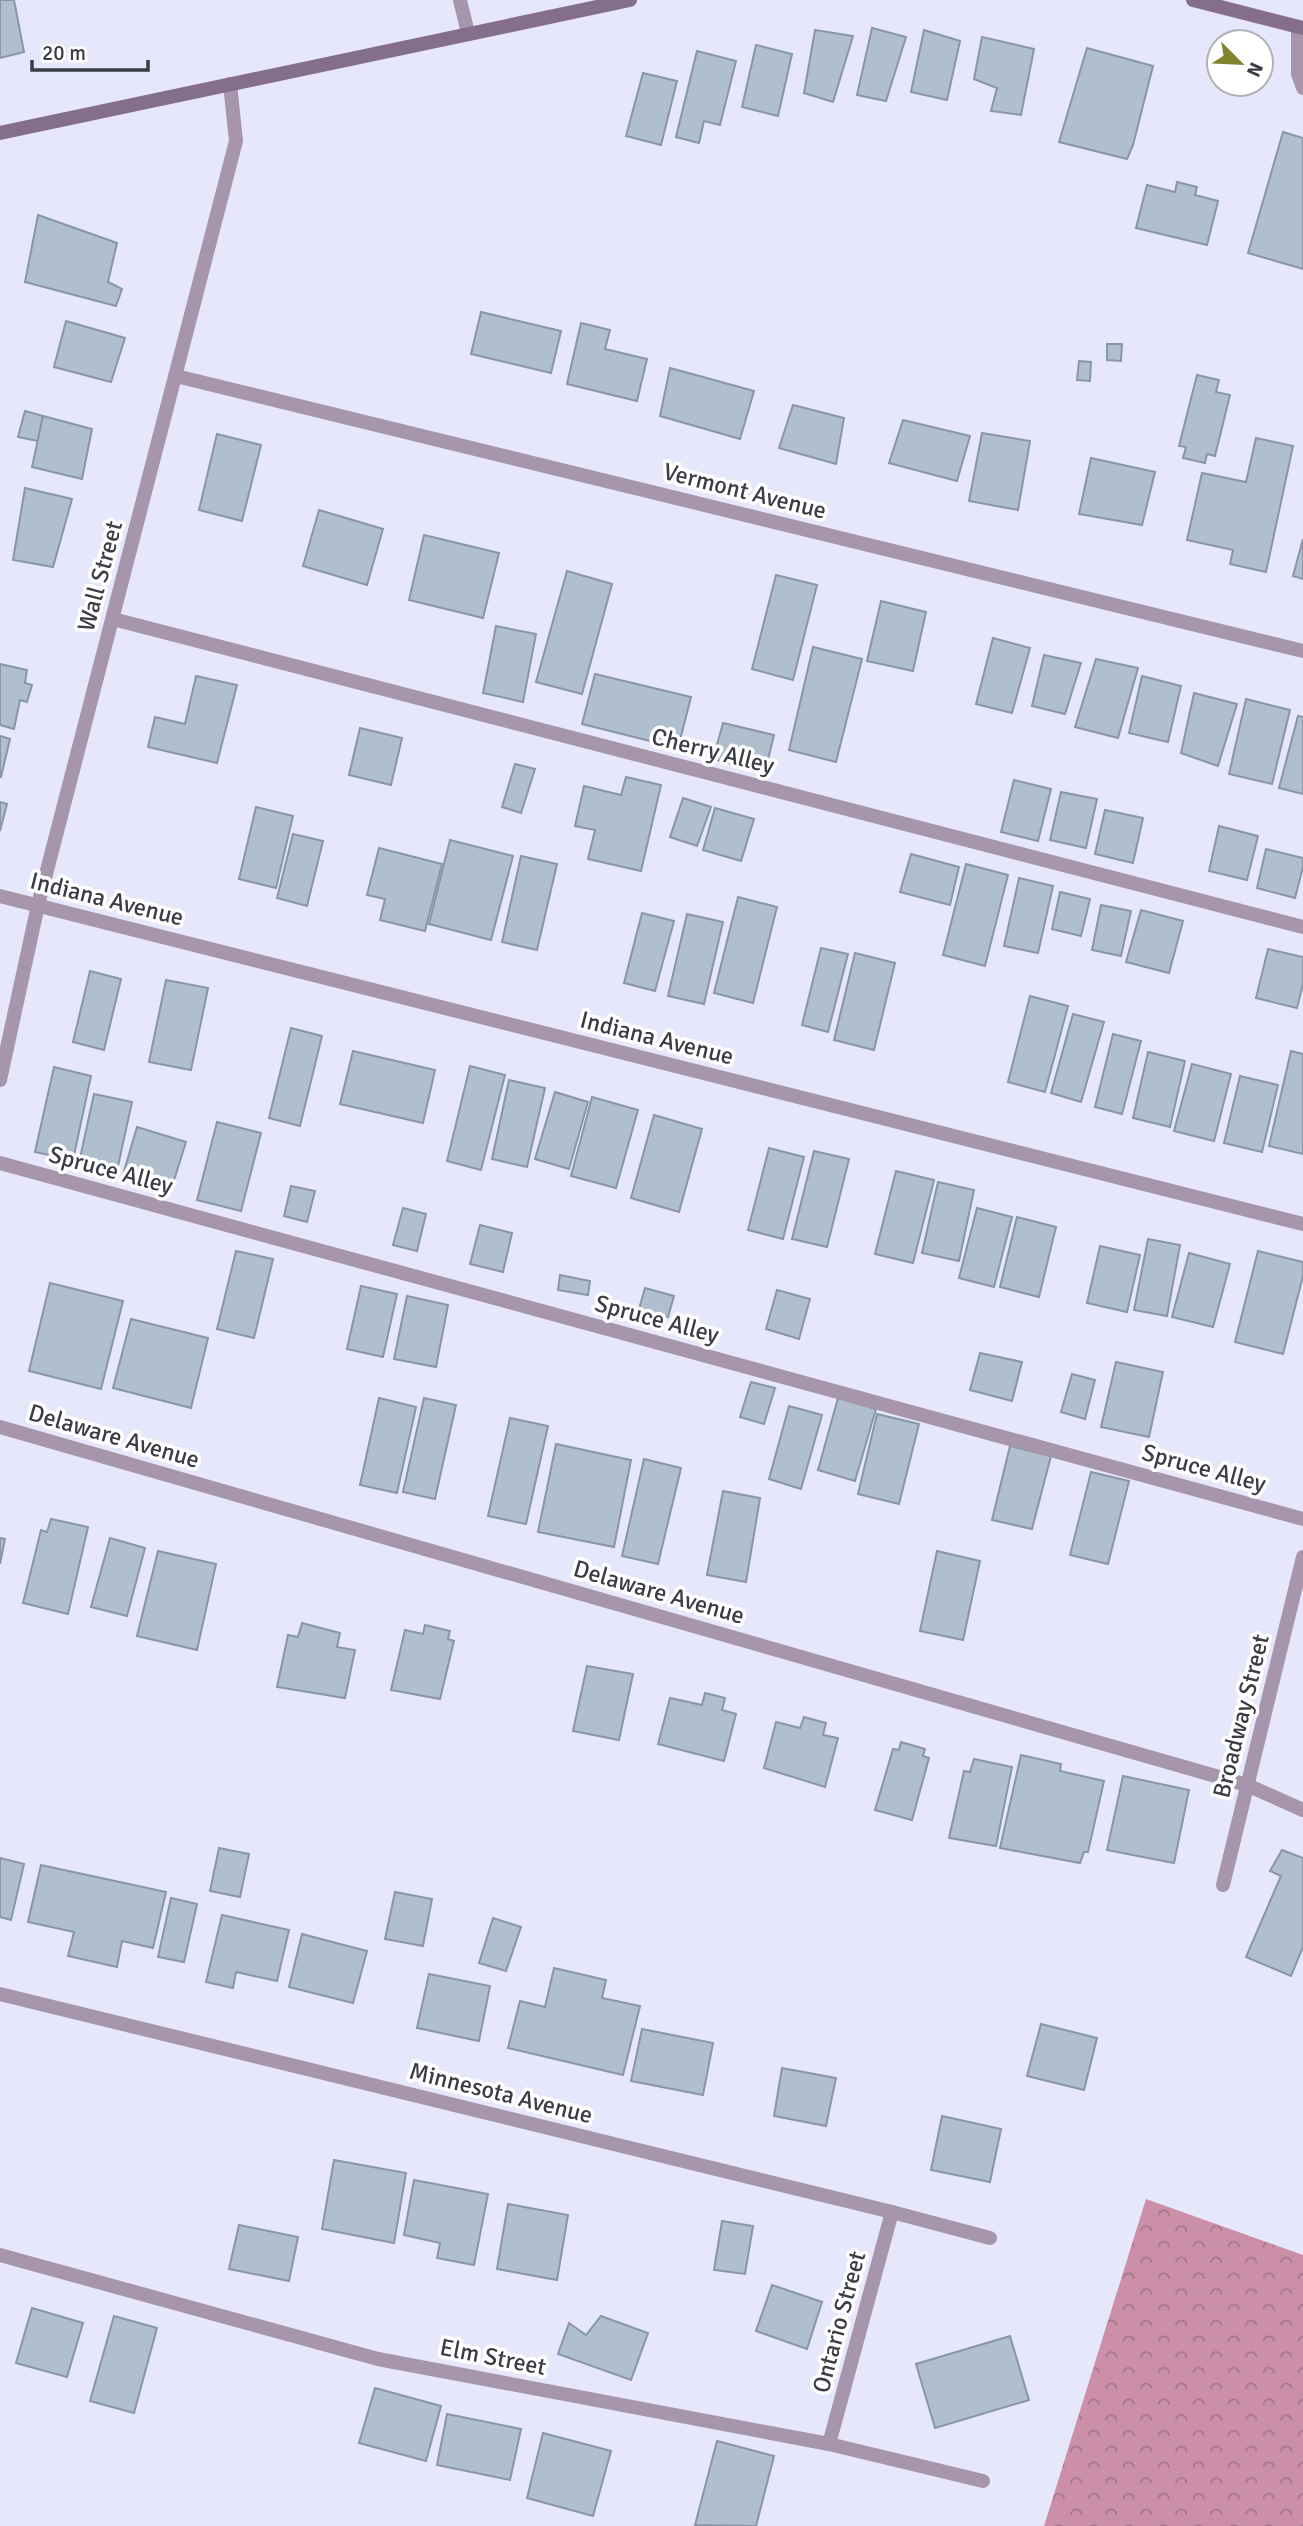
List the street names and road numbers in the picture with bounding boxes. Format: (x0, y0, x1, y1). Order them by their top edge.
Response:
street label: Vermont Avenue (660, 456, 830, 526)
street label: Wall Street (71, 517, 129, 635)
street label: Cherry Alley (649, 721, 777, 781)
street label: Indiana Avenue (27, 865, 187, 933)
street label: Indiana Avenue (577, 1004, 737, 1072)
street label: Spruce Alley (46, 1139, 176, 1201)
street label: Spruce Alley (592, 1288, 722, 1350)
street label: Delaware Avenue (25, 1397, 203, 1475)
street label: Spruce Alley (1139, 1437, 1269, 1499)
street label: Delaware Avenue (570, 1553, 748, 1631)
street label: Broadway Street (1206, 1631, 1276, 1801)
street label: Minnesota Avenue (406, 2056, 596, 2130)
street label: Ontario Street (806, 2248, 872, 2396)
street label: Elm Street (437, 2332, 549, 2382)

